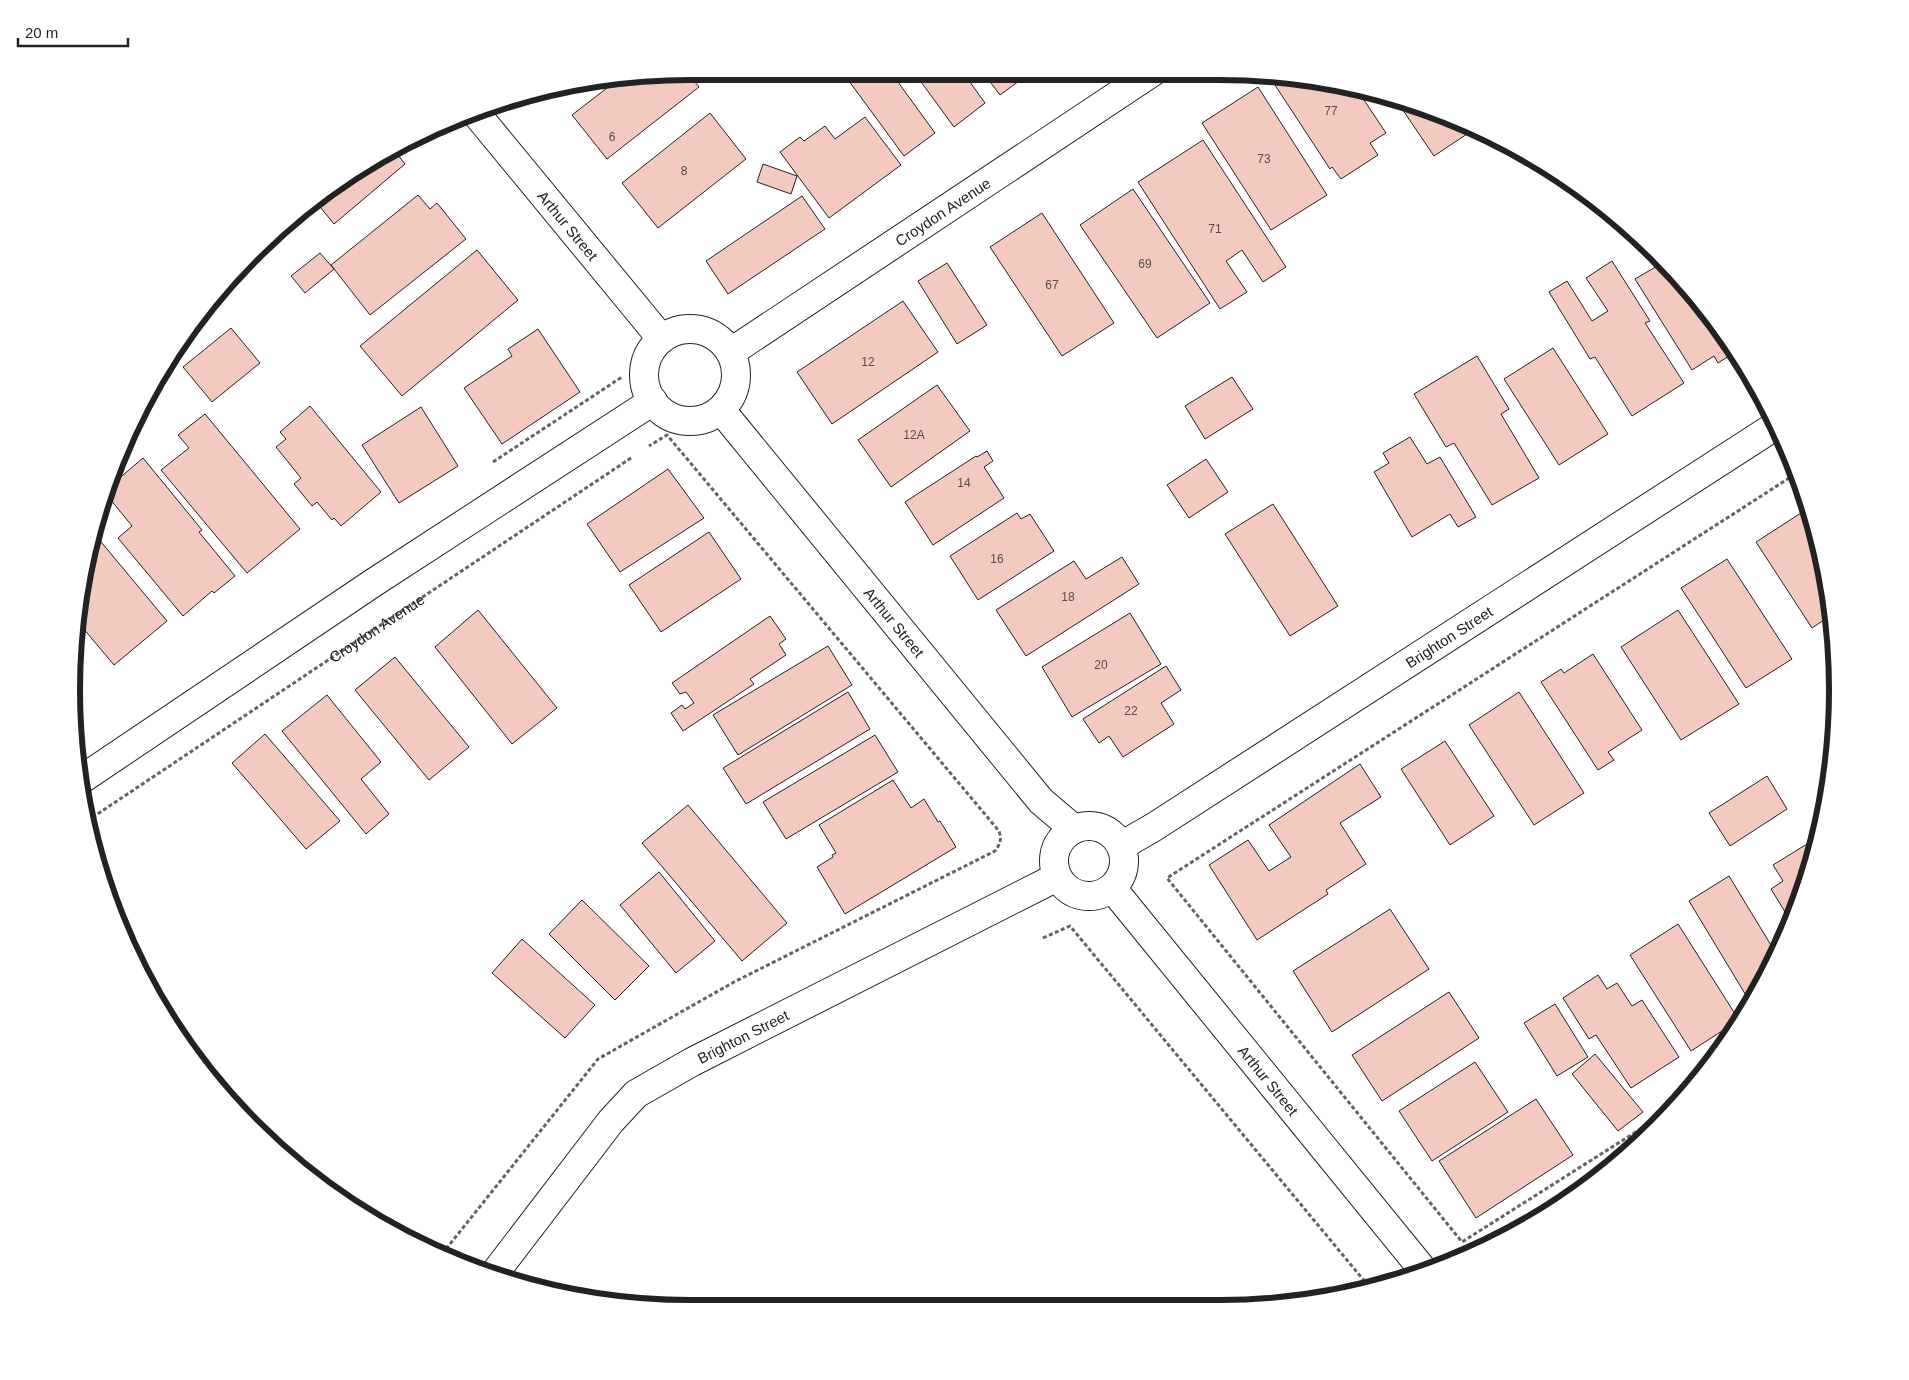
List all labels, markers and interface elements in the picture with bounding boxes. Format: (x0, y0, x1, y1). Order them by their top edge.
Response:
scale bar (18, 15, 128, 47)
text: 20 m (25, 24, 58, 41)
house number: 77 (1324, 104, 1338, 118)
house number: 6 (609, 130, 616, 144)
house number: 73 (1257, 152, 1271, 166)
house number: 8 (681, 164, 688, 178)
street label: Croydon Avenue (892, 174, 993, 249)
street label: Arthur Street (534, 187, 602, 264)
house number: 71 (1208, 222, 1222, 236)
house number: 69 (1138, 257, 1152, 271)
house number: 67 (1045, 278, 1059, 292)
house number: 12 (861, 355, 875, 369)
house number: 12A (903, 428, 925, 442)
house number: 14 (957, 476, 971, 490)
house number: 16 (990, 552, 1004, 566)
street label: Arthur Street (861, 584, 929, 661)
street label: Croydon Avenue (326, 590, 427, 666)
house number: 18 (1061, 590, 1075, 604)
street label: Brighton Street (1402, 602, 1496, 671)
house number: 20 (1094, 658, 1108, 672)
house number: 22 (1124, 704, 1138, 718)
street label: Brighton Street (694, 1006, 792, 1066)
street label: Arthur Street (1235, 1042, 1303, 1119)

